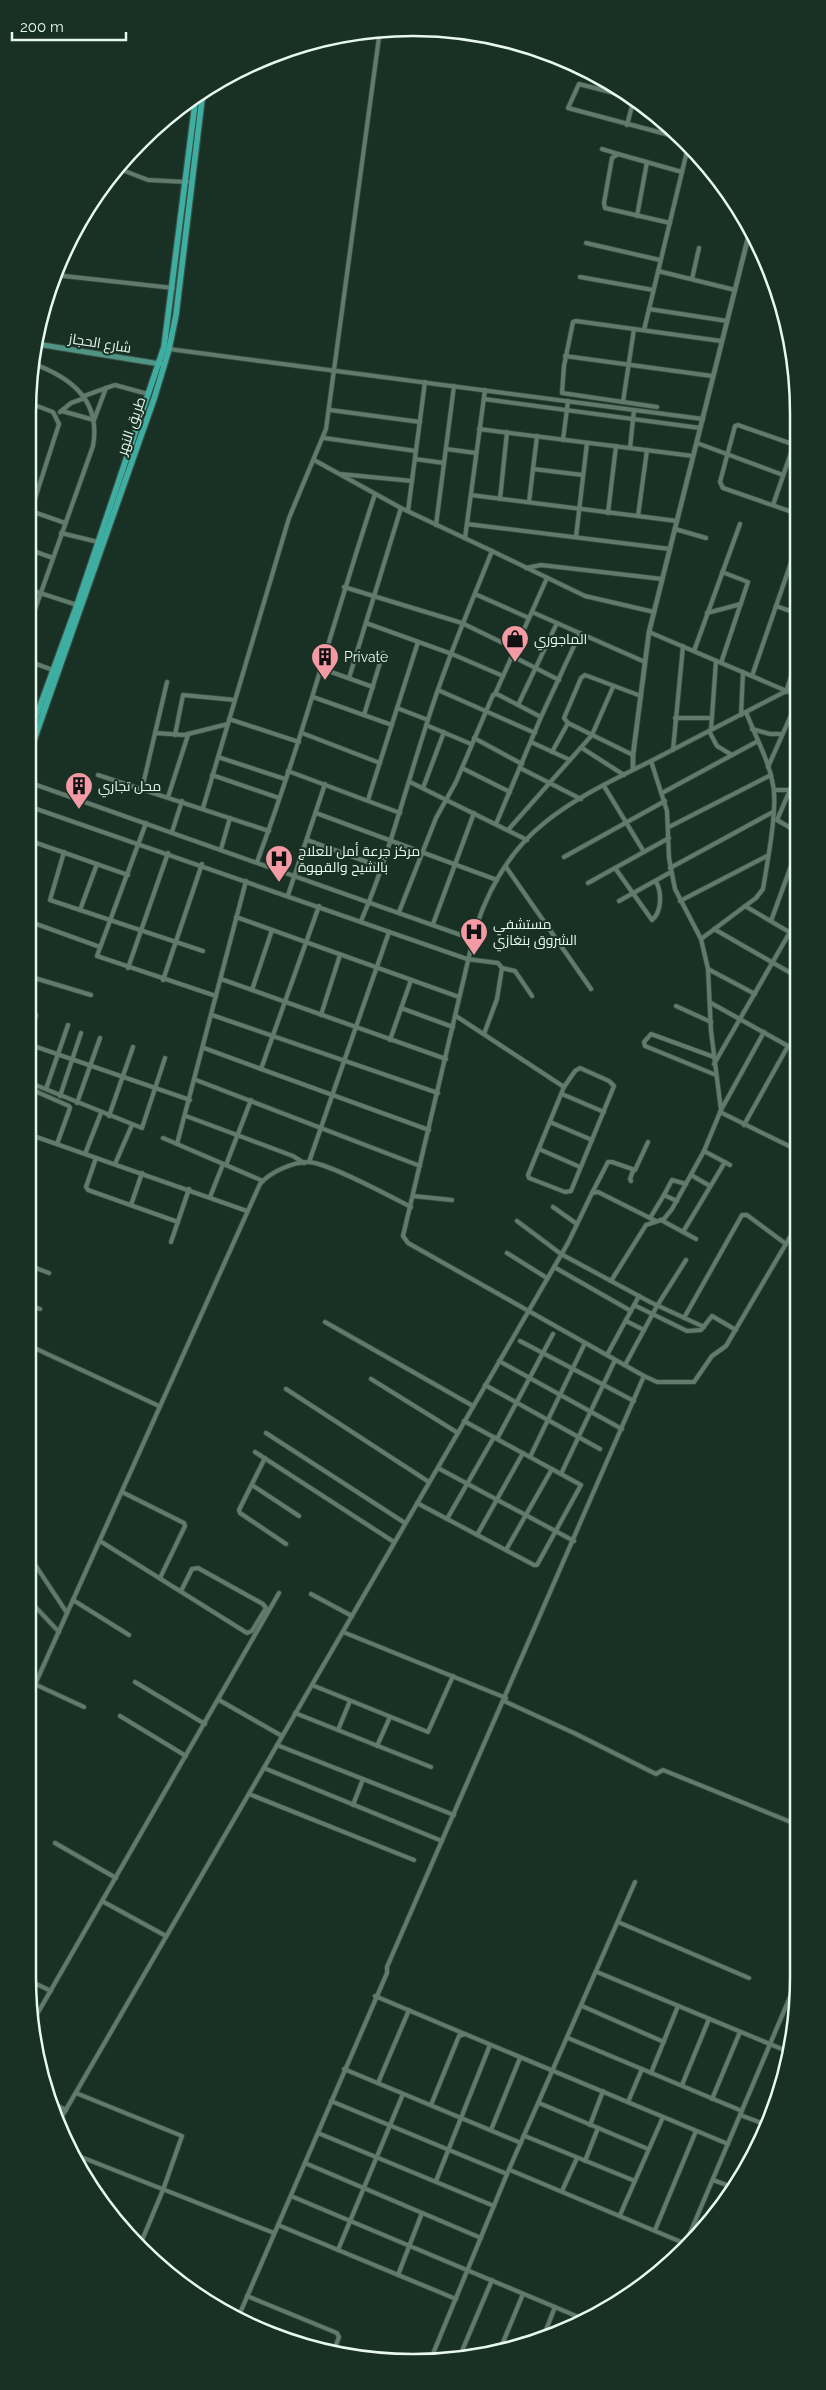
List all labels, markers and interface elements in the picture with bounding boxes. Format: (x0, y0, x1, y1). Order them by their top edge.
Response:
scale bar (12, 10, 126, 42)
text: 200 m (20, 18, 64, 36)
street label: شارع الحجاز (66, 330, 132, 357)
street label: طريق النهر (113, 395, 149, 459)
shop icon: الماجوري (500, 624, 530, 663)
place label: الماجوري (534, 631, 587, 651)
building icon: Private (310, 642, 340, 681)
place label: Private (344, 649, 388, 665)
building icon: محل تجاري (64, 771, 94, 810)
place label: محل تجاري (98, 778, 161, 798)
place label: مركز جرعة أمل للعلاج بالشيح والقهوة (298, 842, 420, 876)
hospital icon: مركز جرعة أمل للعلاج بالشيح والقهوة (264, 844, 294, 883)
place label: مستشفي الشروق بنغازي (493, 916, 577, 952)
hospital icon: مستشفي الشروق بنغازي (459, 917, 489, 956)

